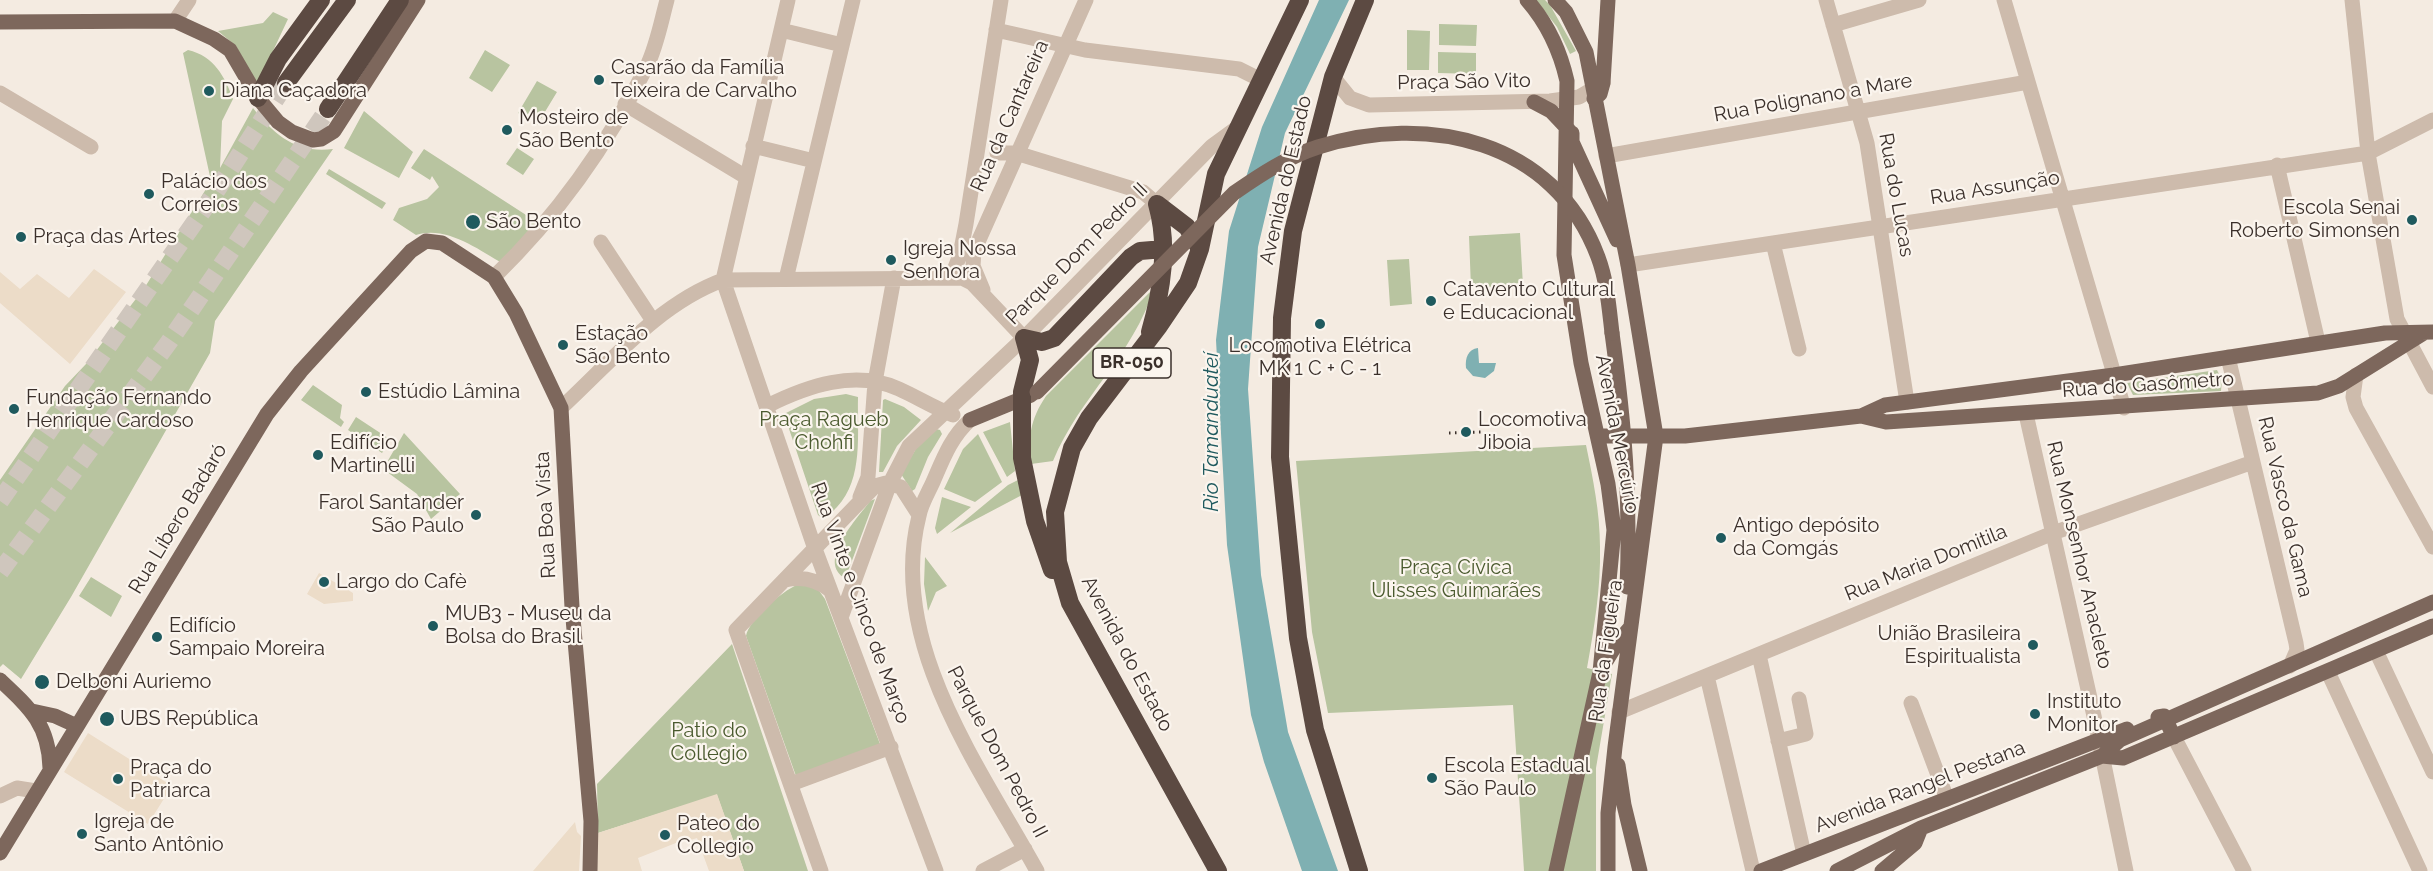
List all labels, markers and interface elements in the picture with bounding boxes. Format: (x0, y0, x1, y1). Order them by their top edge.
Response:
street label: Rua da Cantareira (966, 36, 1054, 196)
place label: Casarão da Família Teixeira de Carvalho (611, 56, 797, 103)
street label: Praça São Vito (1397, 69, 1531, 95)
street label: Rua Polignano a Mare (1712, 69, 1914, 127)
marker: Casarão da Família Teixeira de Carvalho (592, 73, 606, 87)
place label: Diana Caçadora (221, 79, 367, 103)
marker: Diana Caçadora (202, 84, 216, 98)
street label: Avenida do Estado (1255, 93, 1317, 267)
place label: Mosteiro de São Bento (519, 106, 628, 153)
marker: Mosteiro de São Bento (500, 123, 514, 137)
street label: Rua do Lucas (1873, 131, 1919, 259)
street label: Rua Assunção (1929, 166, 2061, 210)
place label: Palácio dos Correios (161, 170, 267, 217)
street label: Parque Dom Pedro II (1001, 178, 1153, 330)
marker: Palácio dos Correios (142, 187, 156, 201)
place label: Escola Senai Roberto Simonsen (2229, 196, 2400, 243)
place label: São Bento (486, 210, 581, 234)
marker: São Bento (464, 213, 482, 231)
marker: Escola Senai Roberto Simonsen (2405, 213, 2419, 227)
place label: Praça das Artes (33, 225, 177, 249)
marker: Praça das Artes (14, 230, 28, 244)
place label: Igreja Nossa Senhora (903, 237, 1017, 284)
marker: Igreja Nossa Senhora (884, 253, 898, 267)
place label: Catavento Cultural e Educacional (1443, 278, 1615, 325)
marker: Catavento Cultural e Educacional (1424, 294, 1438, 308)
marker: Locomotiva Elétrica MK 1 C + C - 1 (1313, 317, 1327, 331)
place label: Estação São Bento (575, 322, 670, 369)
place label: Locomotiva Elétrica MK 1 C + C - 1 (1229, 334, 1411, 381)
marker: Estação São Bento (556, 338, 570, 352)
road number: BR-050 (1093, 348, 1171, 378)
water label: Rio Tamanduateí (1199, 352, 1225, 512)
street label: Avenida Mercúrio (1590, 353, 1644, 515)
street label: Rua do Gasômetro (2061, 367, 2235, 403)
place label: Estúdio Lâmina (378, 380, 520, 404)
marker: Estúdio Lâmina (359, 385, 373, 399)
place label: Fundação Fernando Henrique Cardoso (26, 386, 211, 433)
marker: Fundação Fernando Henrique Cardoso (7, 402, 21, 416)
park label: Praça Ragueb Chohfi (759, 408, 889, 455)
place label: Locomotiva Jiboia (1478, 408, 1587, 455)
street label: Rua Vasco da Gama (2253, 414, 2317, 600)
marker: Locomotiva Jiboia (1459, 425, 1473, 439)
place label: Edifício Martinelli (330, 431, 415, 478)
street label: Rua Monsenhor Anacleto (2041, 439, 2117, 671)
street label: Rua Líbero Badaró (124, 440, 232, 598)
marker: Edifício Martinelli (311, 448, 325, 462)
street label: Rua Boa Vista (531, 451, 561, 579)
street label: Rua Vinte e Cinco de Março (805, 479, 915, 727)
place label: Farol Santander São Paulo (318, 491, 464, 538)
marker: Farol Santander São Paulo (469, 508, 483, 522)
place label: Antigo depósito da Comgás (1733, 514, 1879, 561)
street label: Rua Maria Domitila (1841, 519, 2011, 607)
marker: Antigo depósito da Comgás (1714, 531, 1728, 545)
park label: Praça Cívica Ulisses Guimarães (1371, 556, 1541, 603)
place label: Largo do Cafè (336, 570, 467, 594)
street label: Avenida do Estado (1076, 572, 1178, 736)
marker: Largo do Cafè (317, 575, 331, 589)
street label: Rua da Figueira (1584, 578, 1628, 724)
place label: MUB3 - Museu da Bolsa do Brasil (445, 602, 611, 649)
place label: Edifício Sampaio Moreira (169, 614, 325, 661)
marker: MUB3 - Museu da Bolsa do Brasil (426, 619, 440, 633)
place label: União Brasileira Espiritualista (1877, 622, 2021, 669)
marker: Edifício Sampaio Moreira (150, 630, 164, 644)
marker: União Brasileira Espiritualista (2026, 638, 2040, 652)
street label: Parque Dom Pedro II (942, 662, 1052, 842)
place label: Delboni Auriemo (56, 670, 211, 694)
marker: Delboni Auriemo (33, 673, 51, 691)
place label: Instituto Monitor (2047, 690, 2121, 737)
place label: UBS República (120, 707, 258, 731)
marker: Instituto Monitor (2028, 707, 2042, 721)
marker: UBS República (98, 710, 116, 728)
park label: Patio do Collegio (671, 719, 747, 766)
street label: Avenida Rangel Pestana (1811, 736, 2029, 838)
place label: Escola Estadual São Paulo (1444, 754, 1590, 801)
place label: Praça do Patriarca (130, 756, 212, 803)
marker: Escola Estadual São Paulo (1425, 771, 1439, 785)
marker: Praça do Patriarca (111, 772, 125, 786)
place label: Igreja de Santo Antônio (94, 810, 224, 857)
place label: Pateo do Collegio (677, 812, 760, 859)
marker: Igreja de Santo Antônio (75, 827, 89, 841)
marker: Pateo do Collegio (658, 828, 672, 842)

